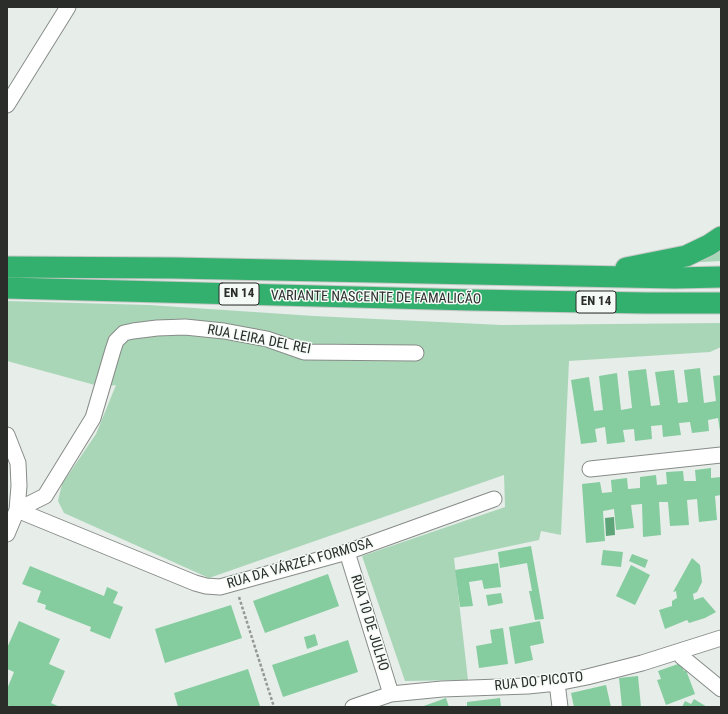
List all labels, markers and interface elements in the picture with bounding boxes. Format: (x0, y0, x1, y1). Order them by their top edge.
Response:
road number: EN 14 (219, 283, 259, 305)
street label: VARIANTE NASCENTE DE FAMALICÃO (271, 288, 481, 308)
road number: EN 14 (576, 291, 616, 313)
street label: RUA LEIRA DEL REI (206, 322, 312, 358)
street label: RUA DA VÁRZEA FORMOSA (225, 535, 375, 593)
street label: RUA 10 DE JULHO (346, 573, 392, 673)
street label: RUA DO PICOTO (494, 669, 584, 695)

